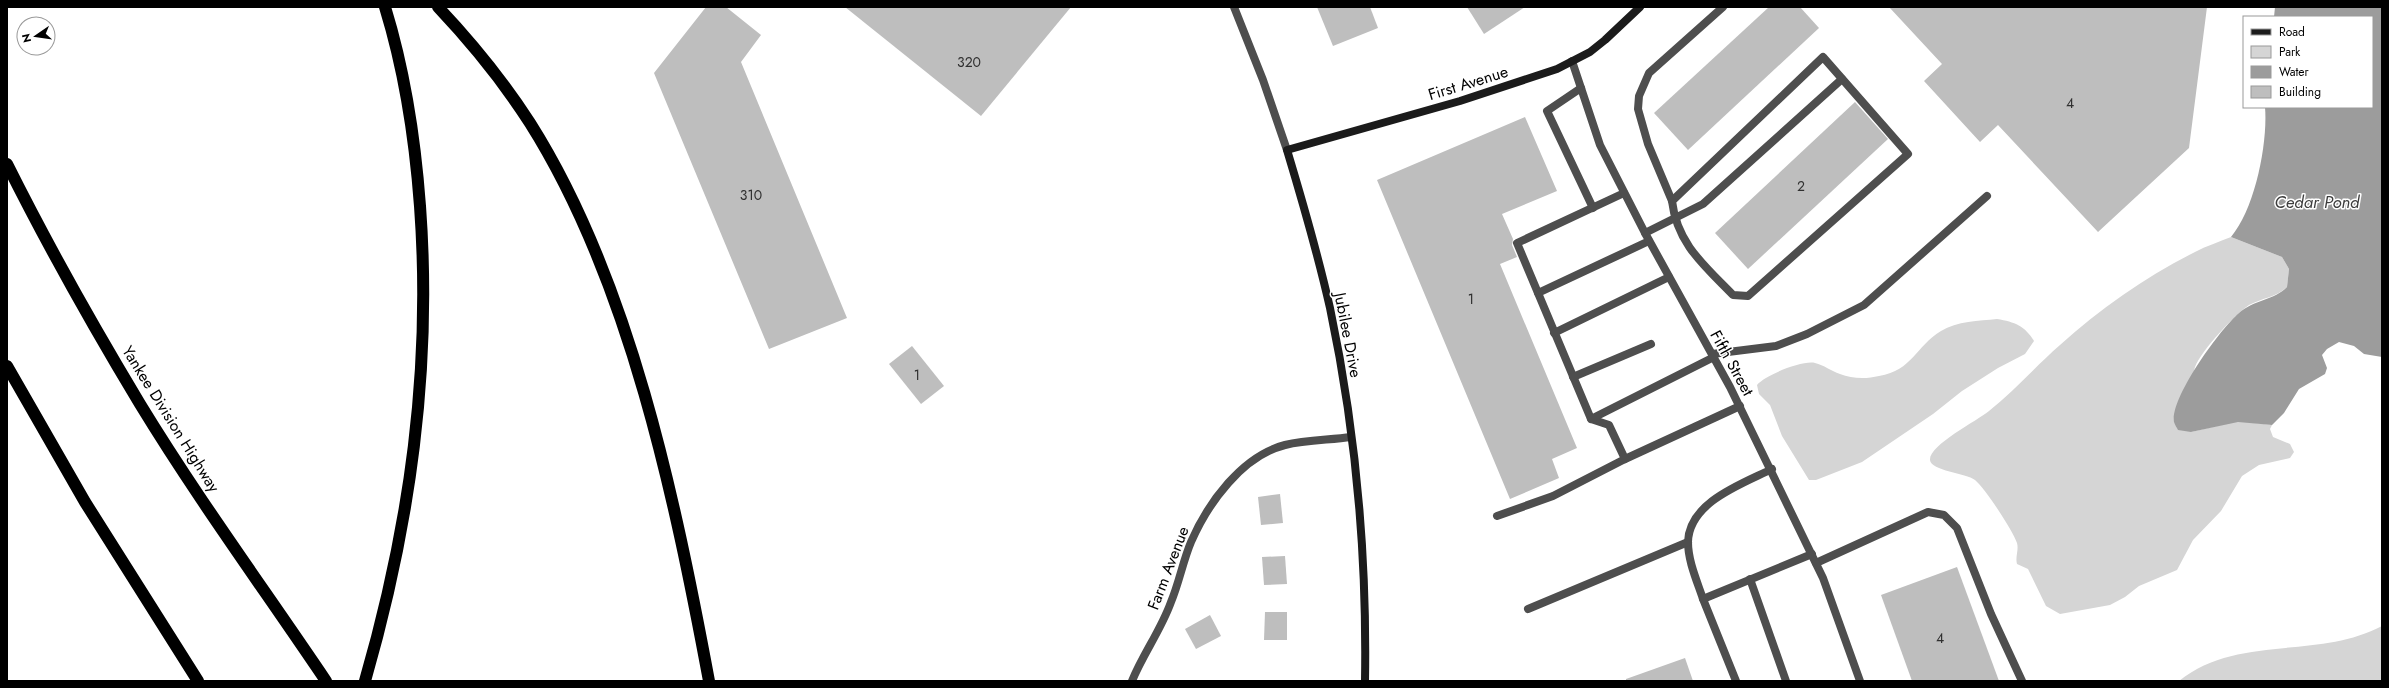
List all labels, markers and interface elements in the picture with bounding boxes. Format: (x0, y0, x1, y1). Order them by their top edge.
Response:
north arrow (16, 16, 56, 56)
legend (2243, 16, 2373, 108)
text: Road (2279, 23, 2305, 41)
text: N (17, 32, 35, 44)
text: Park (2279, 43, 2301, 61)
house number: 320 (957, 52, 981, 72)
street label: First Avenue (1425, 60, 1511, 106)
text: Water (2279, 63, 2310, 81)
text: Building (2279, 83, 2321, 101)
house number: 4 (2066, 93, 2074, 113)
house number: 2 (1797, 176, 1805, 196)
house number: 310 (740, 185, 762, 205)
water label: Cedar Pond (2275, 190, 2361, 214)
street label: Jubilee Drive (1328, 289, 1367, 379)
house number: 1 (1468, 289, 1474, 309)
street label: Fifth Street (1705, 326, 1760, 400)
street label: Yankee Division Highway (116, 341, 226, 498)
house number: 1 (914, 365, 920, 385)
street label: Farm Avenue (1142, 523, 1194, 613)
house number: 4 (1936, 628, 1944, 648)

